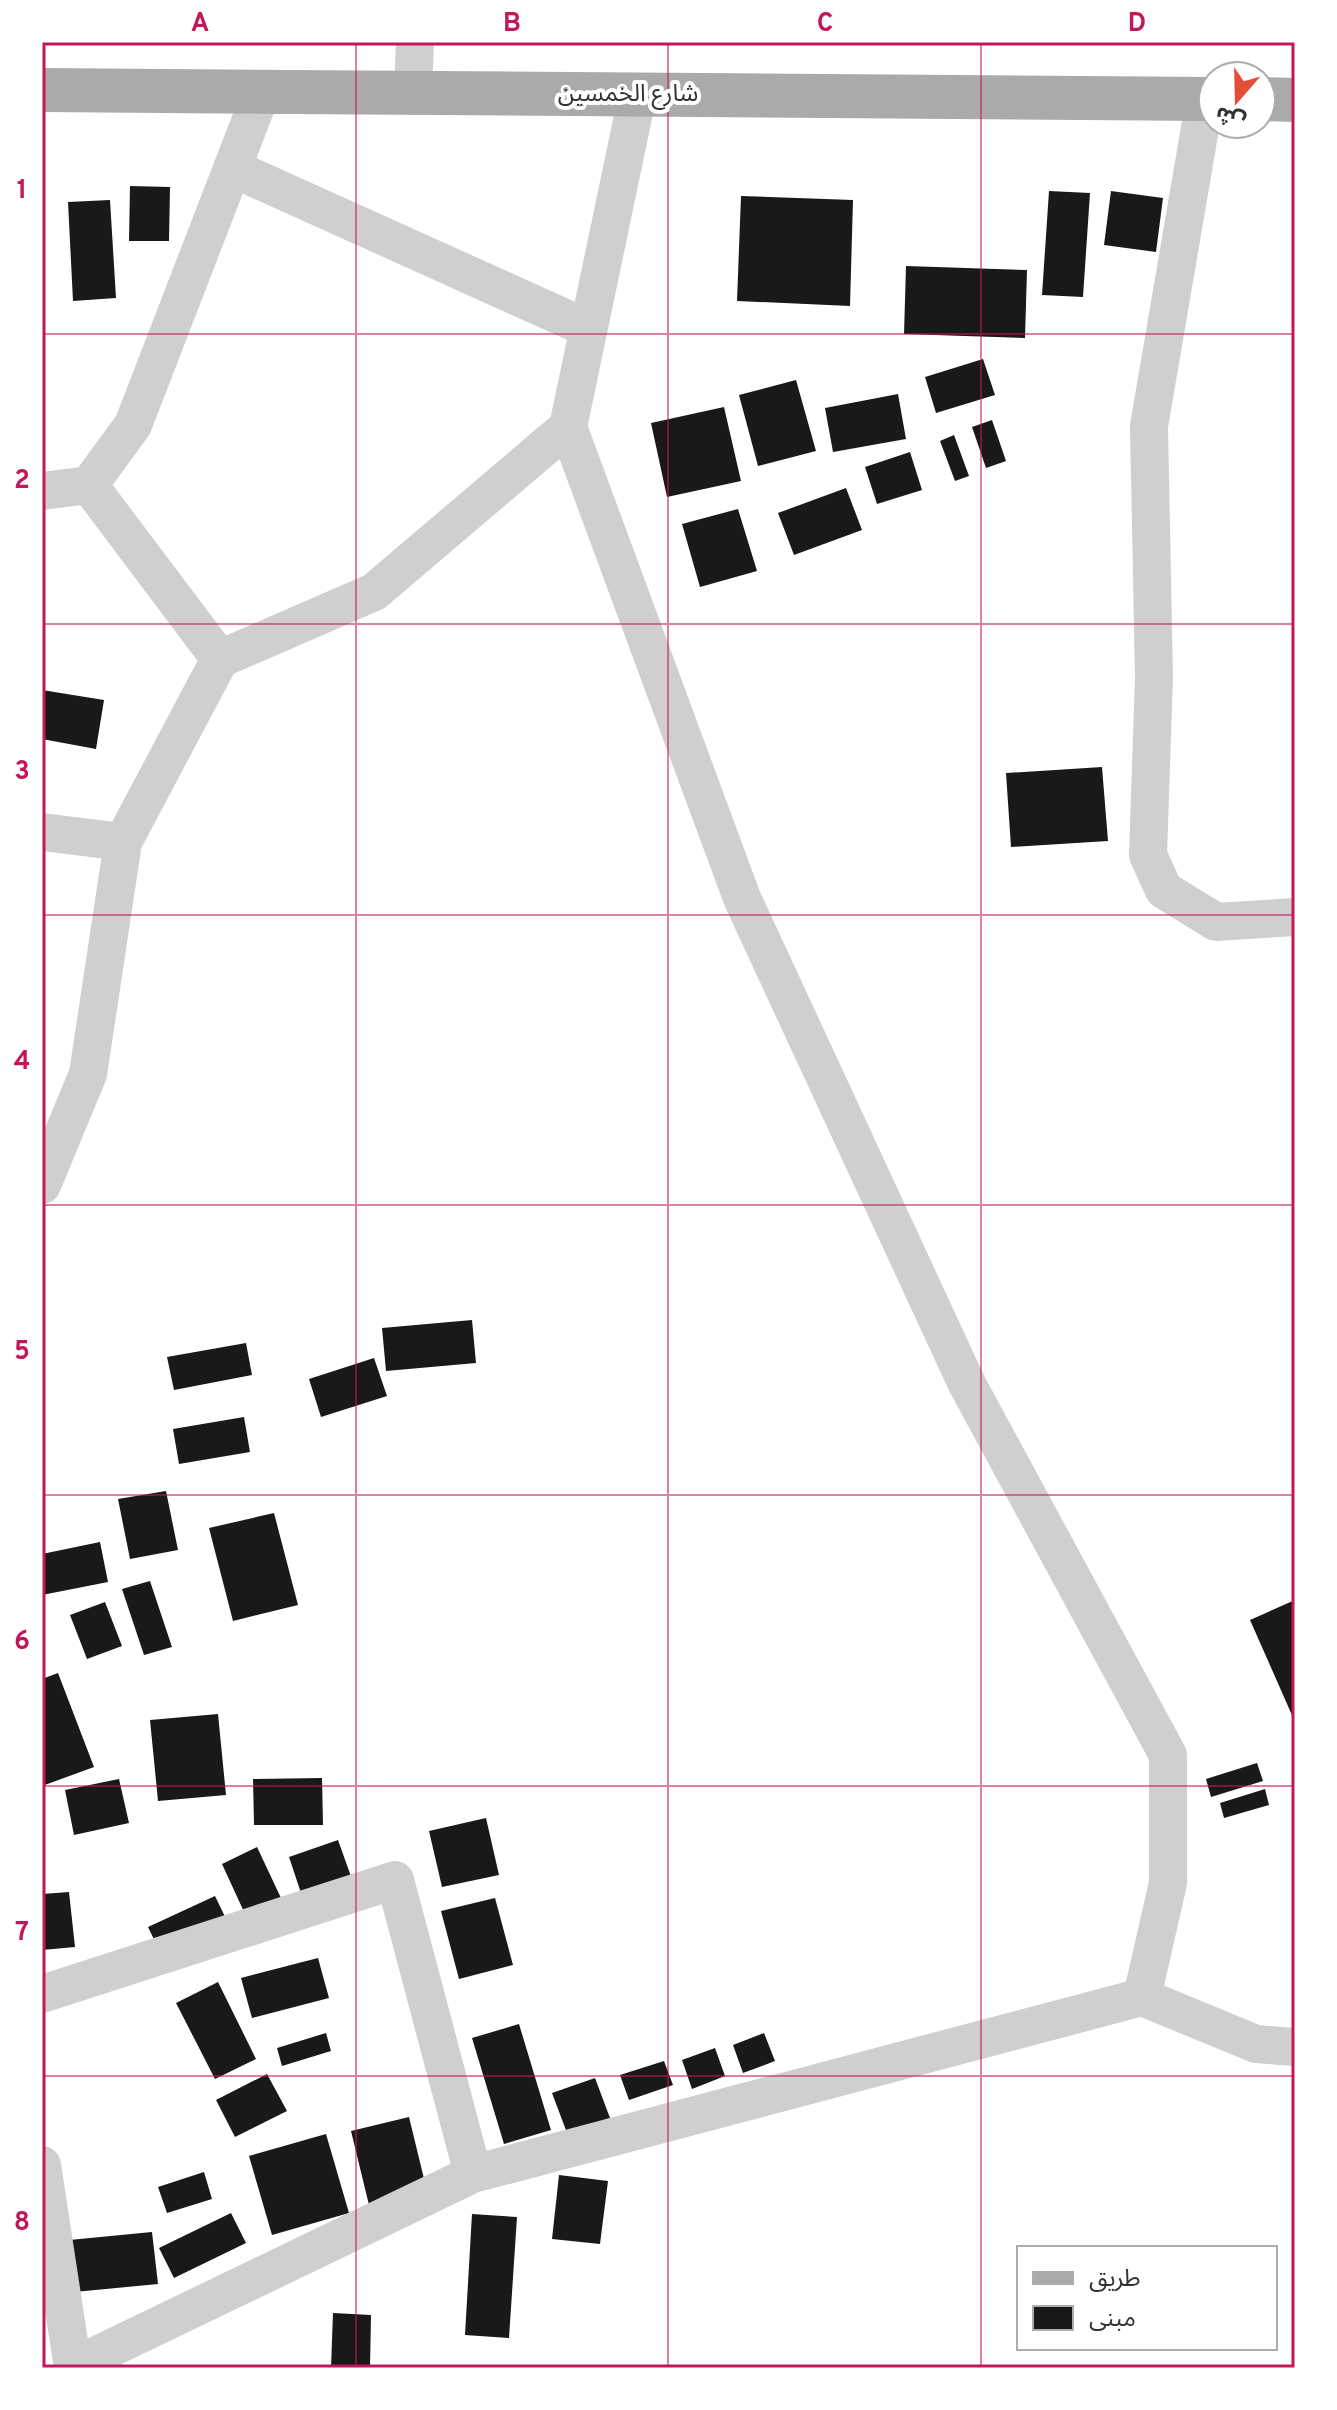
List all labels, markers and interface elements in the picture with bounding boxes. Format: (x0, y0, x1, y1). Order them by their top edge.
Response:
text: A (191, 8, 209, 41)
text: B (503, 8, 521, 41)
text: C (817, 8, 833, 41)
text: D (1128, 8, 1146, 41)
north arrow (1197, 60, 1277, 140)
street label: شارع الخمسين (558, 80, 698, 110)
text: ش (1212, 99, 1250, 134)
text: 1 (17, 175, 27, 208)
text: 2 (14, 465, 30, 498)
text: 3 (14, 756, 30, 789)
text: 4 (14, 1046, 30, 1079)
text: 5 (14, 1336, 30, 1369)
text: 6 (14, 1626, 30, 1659)
text: 7 (15, 1917, 29, 1950)
text: 8 (14, 2207, 30, 2240)
legend (1017, 2246, 1277, 2350)
text: طريق (1089, 2265, 1141, 2295)
text: مبنى (1089, 2305, 1136, 2335)

